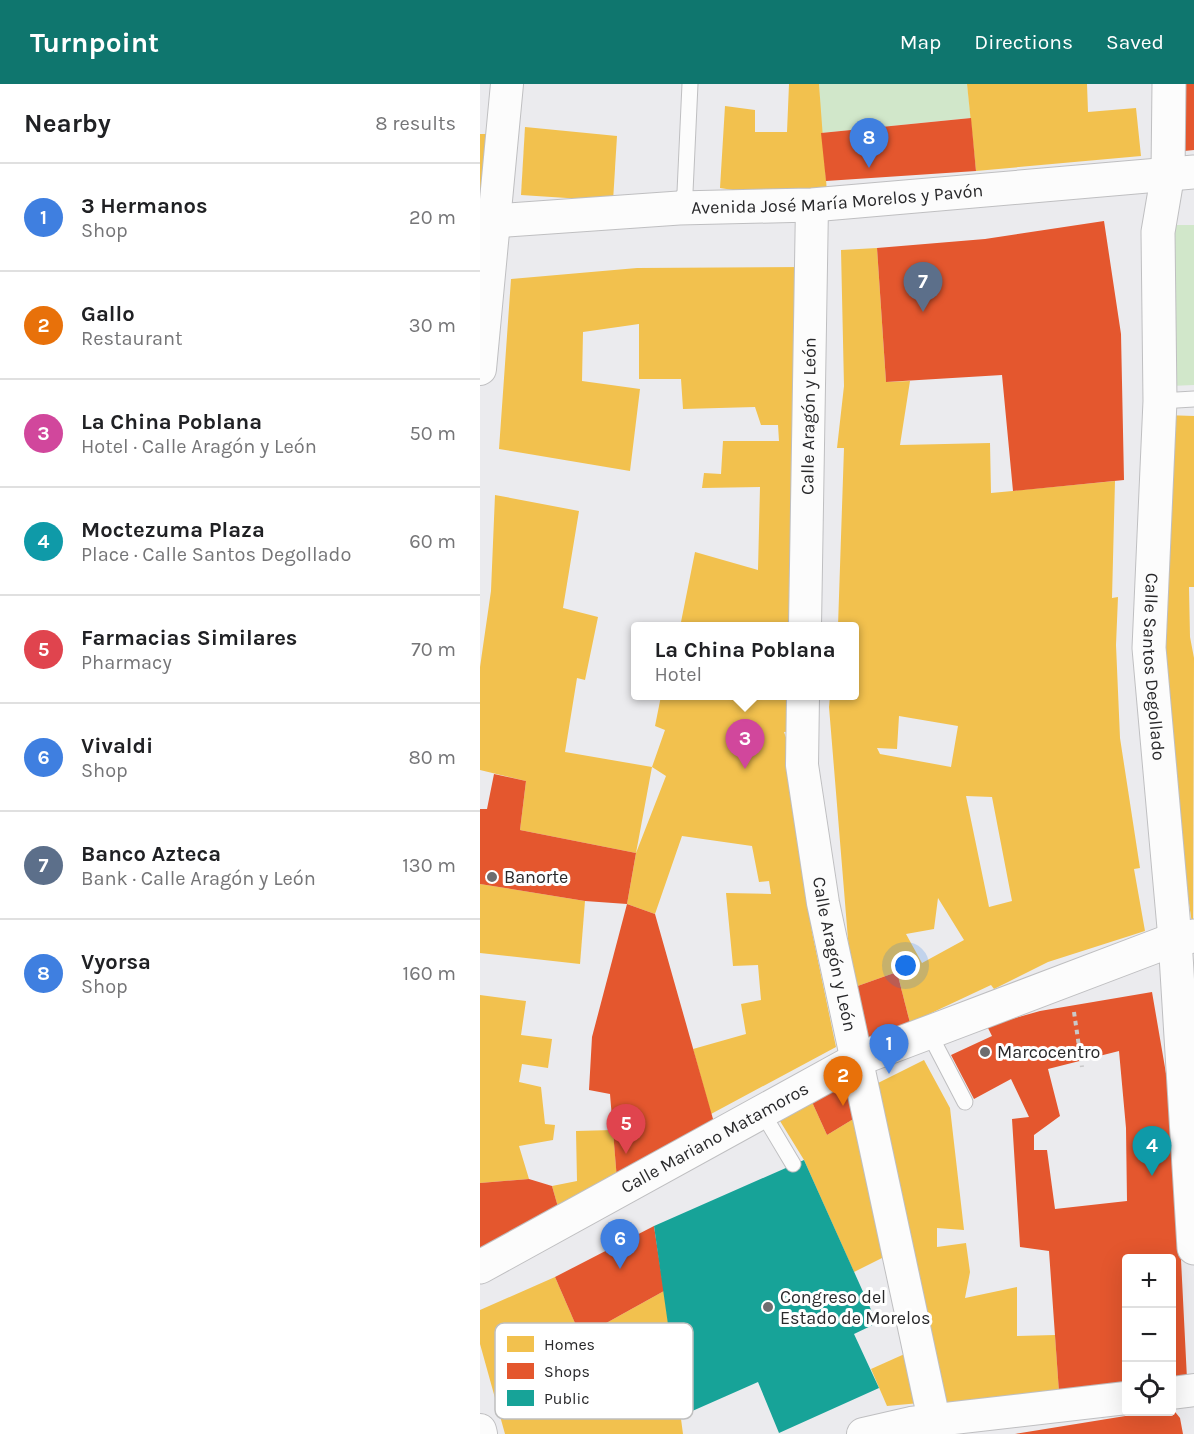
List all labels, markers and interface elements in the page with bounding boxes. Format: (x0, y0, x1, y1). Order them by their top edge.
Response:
text: Turnpoint (30, 26, 159, 59)
text: Map (900, 30, 941, 54)
text: Directions (974, 30, 1073, 54)
text: Saved (1106, 30, 1164, 54)
text: Nearby (24, 108, 111, 139)
text: 8 results (375, 112, 456, 135)
pin: 8 (850, 118, 888, 168)
street label: Avenida José María Morelos y Pavón (691, 179, 984, 219)
text: 3 Hermanos (81, 193, 208, 219)
text: 1 (40, 206, 47, 229)
text: 20 m (409, 206, 456, 229)
text: Shop (81, 219, 128, 242)
pin: 7 (904, 262, 942, 312)
text: Gallo (81, 301, 135, 327)
text: 2 (37, 314, 50, 337)
text: 30 m (409, 314, 456, 337)
text: Restaurant (81, 327, 183, 350)
street label: Calle Aragón y León (796, 337, 821, 495)
text: La China Poblana (81, 409, 262, 435)
text: 3 (37, 422, 50, 445)
text: 50 m (409, 422, 456, 445)
text: Hotel · Calle Aragón y León (81, 435, 317, 458)
text: Moctezuma Plaza (81, 517, 265, 543)
text: 4 (38, 530, 49, 553)
text: 60 m (409, 530, 456, 553)
text: Place · Calle Santos Degollado (81, 543, 351, 566)
street label: Calle Santos Degollado (1138, 572, 1170, 762)
popup (631, 622, 859, 700)
text: Farmacias Similares (81, 625, 297, 651)
text: La China Poblana (654, 637, 836, 663)
text: 5 (38, 638, 49, 661)
text: 70 m (411, 638, 456, 661)
text: Pharmacy (81, 651, 172, 674)
text: Hotel (654, 663, 702, 686)
pin: 3 (726, 720, 764, 769)
text: Vivaldi (81, 733, 153, 759)
text: 6 (37, 746, 50, 769)
text: 80 m (408, 746, 456, 769)
text: Shop (81, 759, 128, 782)
text: Banco Azteca (81, 841, 221, 867)
text: 7 (39, 854, 48, 877)
text: 130 m (402, 854, 456, 877)
place label: Banorte (504, 866, 568, 888)
text: Bank · Calle Aragón y León (81, 867, 316, 890)
marker: Banorte (485, 870, 499, 884)
street label: Calle Aragón y León (808, 875, 861, 1034)
text: Vyorsa (81, 949, 151, 975)
your location (891, 951, 920, 980)
text: 8 (37, 962, 50, 985)
text: 160 m (403, 962, 456, 985)
text: Shop (81, 975, 128, 998)
pin: 1 (870, 1024, 908, 1074)
place label: Marcocentro (997, 1041, 1100, 1063)
marker: Marcocentro (978, 1045, 992, 1059)
pin: 2 (824, 1056, 862, 1106)
street label: Calle Mariano Matamoros (617, 1077, 812, 1198)
pin: 5 (606, 1104, 646, 1154)
pin: 4 (1132, 1126, 1172, 1176)
pin: 6 (600, 1220, 640, 1269)
map controls (1122, 1254, 1176, 1416)
button: + (1122, 1254, 1176, 1308)
place label: Congreso del Estado de Morelos (780, 1286, 930, 1329)
marker: Congreso del Estado de Morelos (761, 1300, 775, 1314)
button: − (1122, 1308, 1176, 1362)
legend (495, 1323, 693, 1419)
text: Homes (544, 1335, 595, 1354)
text: Shops (544, 1362, 590, 1381)
button: locate (1122, 1362, 1176, 1416)
text: Public (544, 1389, 590, 1408)

